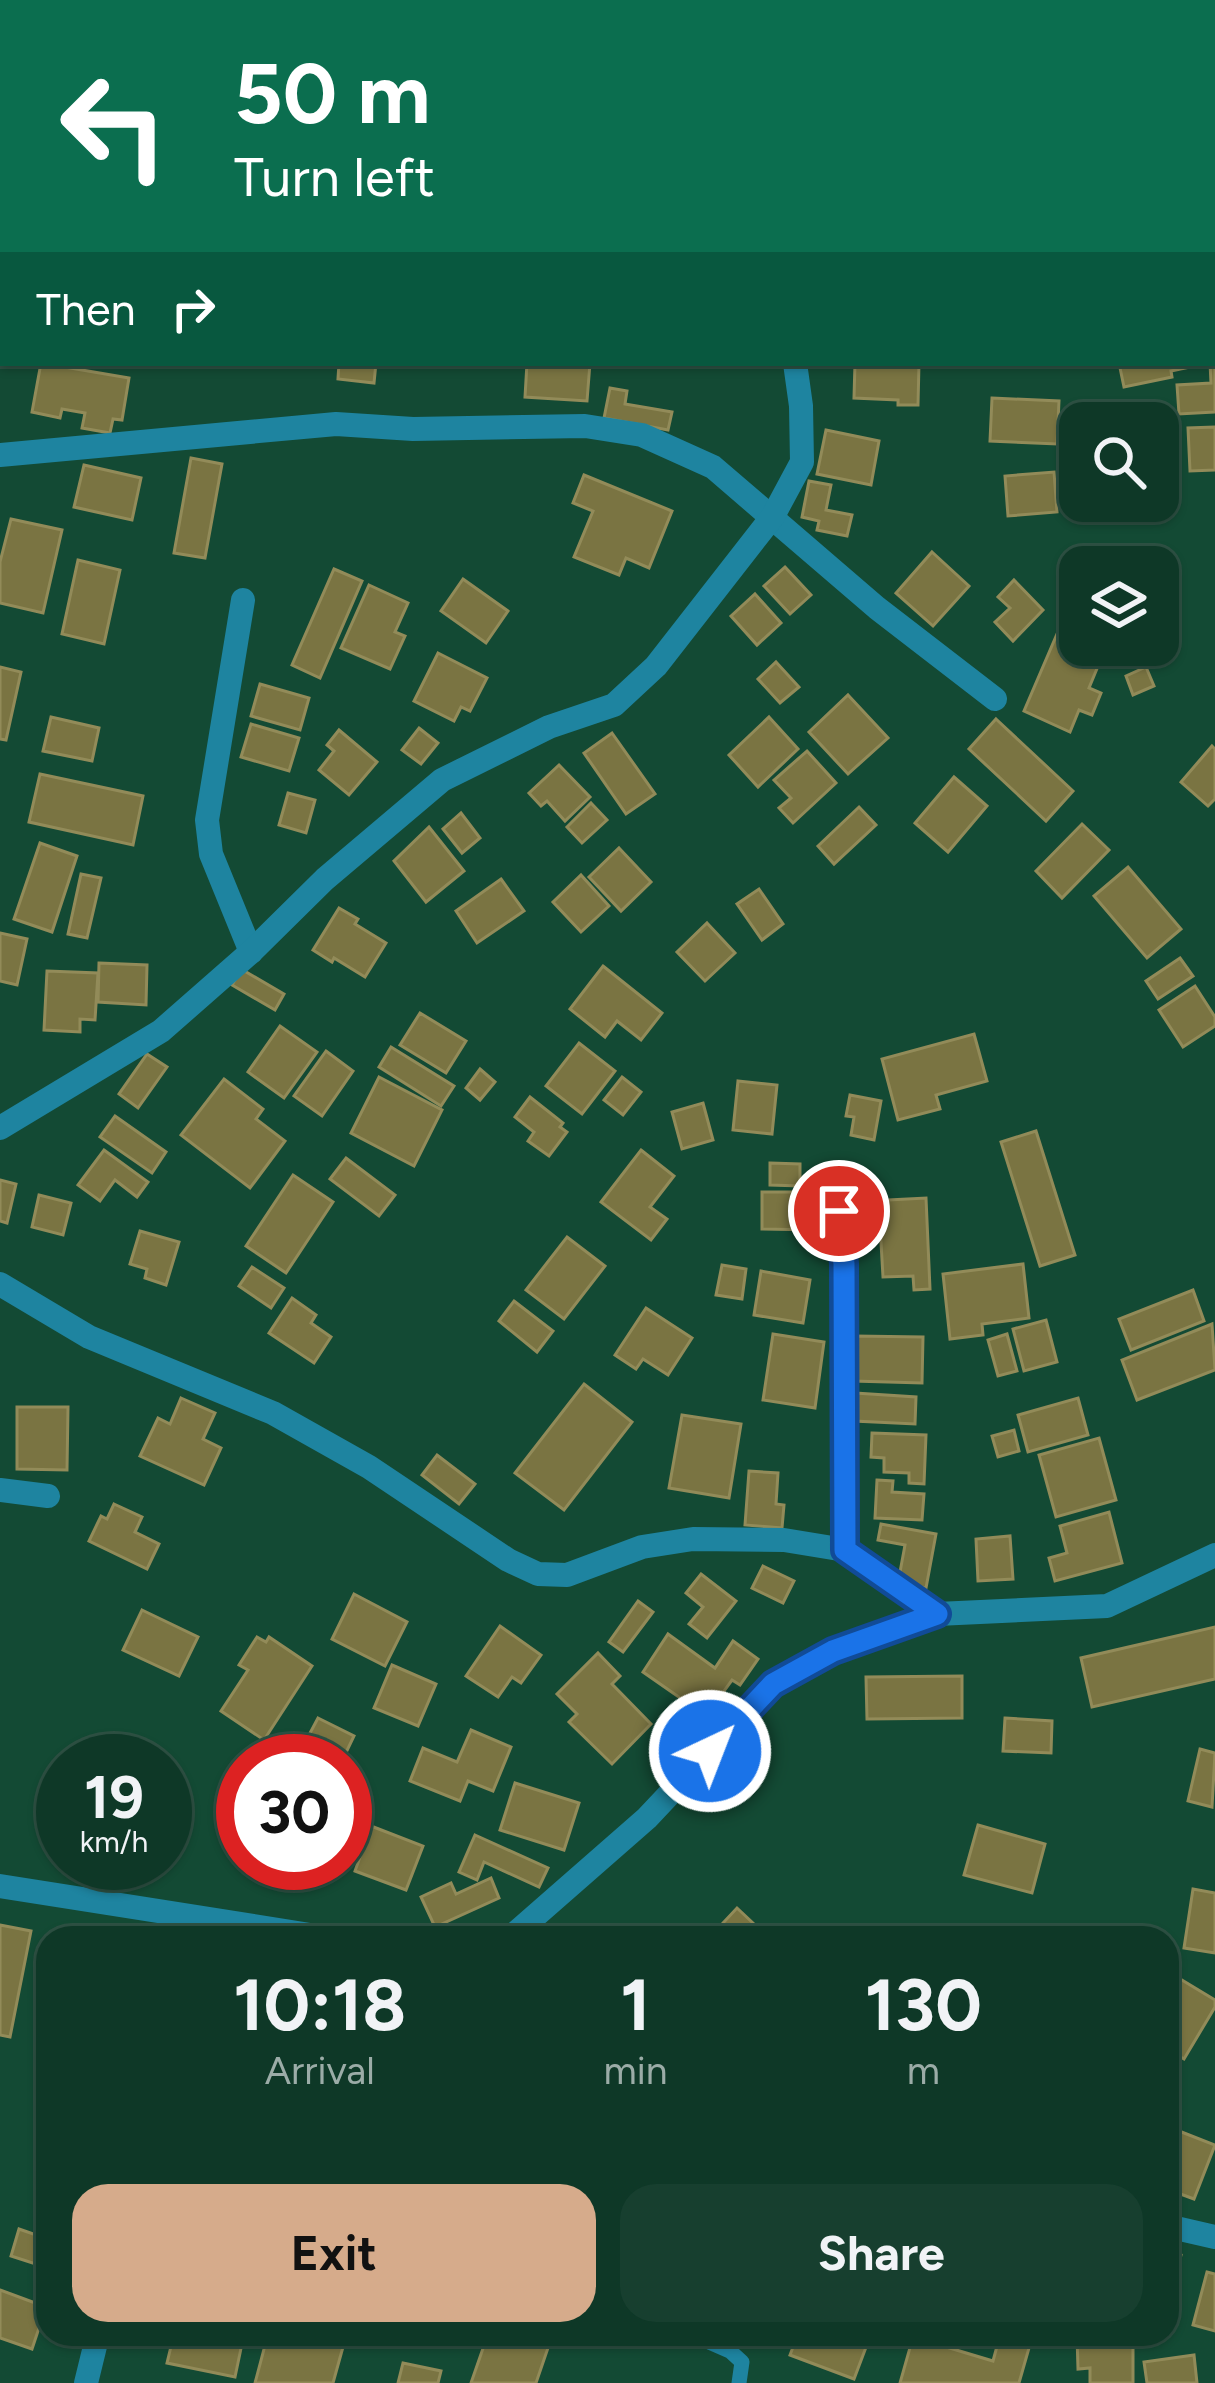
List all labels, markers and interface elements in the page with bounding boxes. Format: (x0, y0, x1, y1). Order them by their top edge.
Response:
text: 50 m (234, 43, 430, 144)
icon: left (36, 48, 192, 204)
text: Turn left (234, 145, 435, 210)
icon: right (160, 276, 226, 342)
text: Then (36, 282, 136, 336)
map controls (1059, 402, 1179, 666)
button: search (1059, 402, 1179, 522)
button: layers (1059, 546, 1179, 666)
pin (788, 1160, 890, 1262)
icon: arrive (806, 1178, 872, 1244)
position arrow (647, 1688, 773, 1814)
speed limit sign: 30 (216, 1734, 372, 1890)
text: 19 (84, 1761, 144, 1833)
text: km/h (80, 1823, 148, 1860)
text: 10:18 (233, 1962, 406, 2048)
text: 1 (620, 1962, 651, 2048)
text: 130 (865, 1962, 982, 2048)
text: Arrival (265, 2047, 375, 2094)
text: min (604, 2047, 668, 2094)
text: m (907, 2047, 940, 2094)
button: Exit (72, 2184, 596, 2322)
button: Share (620, 2184, 1143, 2322)

